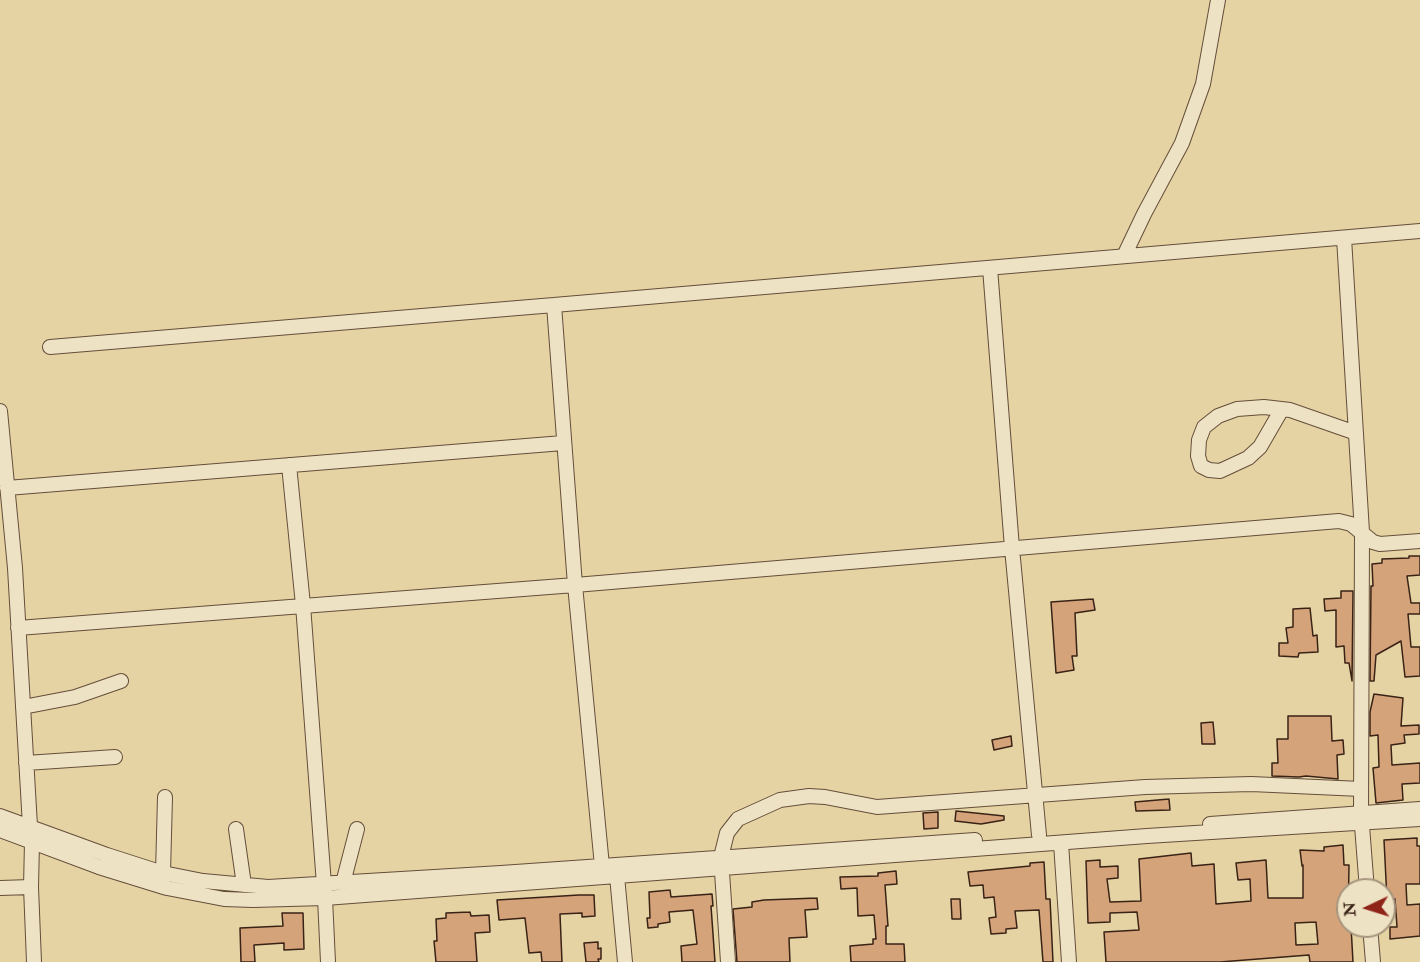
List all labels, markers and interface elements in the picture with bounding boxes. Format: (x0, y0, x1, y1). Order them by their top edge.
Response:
north arrow (1336, 878, 1396, 938)
text: N (1340, 901, 1361, 917)

